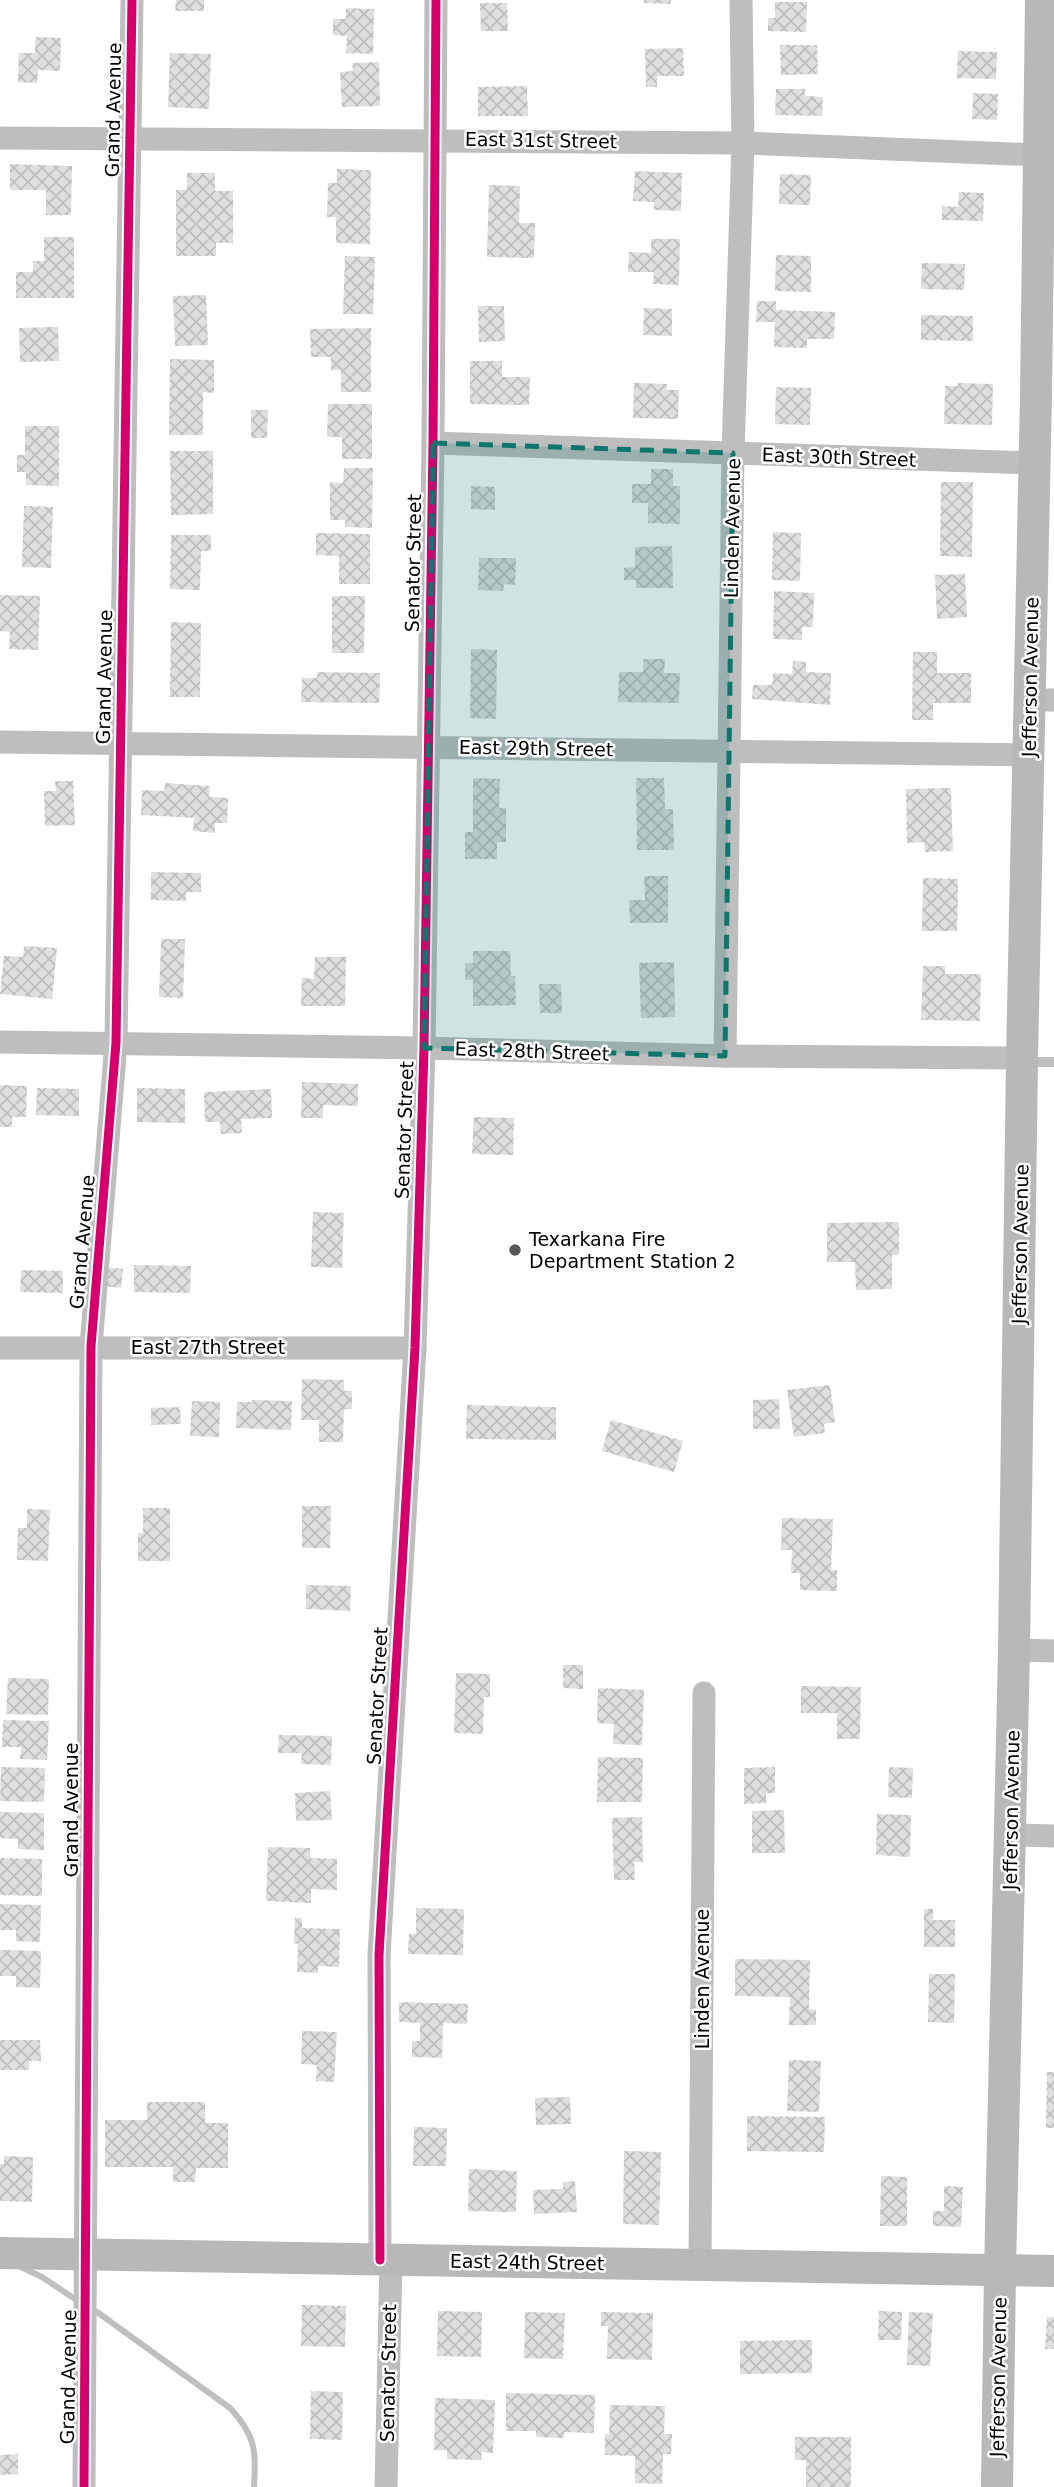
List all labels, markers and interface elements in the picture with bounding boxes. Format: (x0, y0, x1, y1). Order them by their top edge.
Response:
street label: Grand Avenue (101, 42, 125, 178)
street label: East 31st Street (465, 128, 617, 152)
street label: East 30th Street (761, 443, 917, 471)
street label: Linden Avenue (720, 458, 744, 598)
street label: Senator Street (401, 494, 425, 632)
street label: Jefferson Avenue (1018, 597, 1042, 758)
street label: Grand Avenue (92, 609, 116, 745)
street label: East 29th Street (459, 736, 613, 760)
street label: East 28th Street (454, 1037, 610, 1065)
street label: Senator Street (391, 1061, 417, 1199)
street label: Jefferson Avenue (1008, 1164, 1032, 1325)
street label: Grand Avenue (65, 1174, 99, 1310)
place label: Texarkana Fire Department Station 2 (528, 1228, 736, 1272)
marker: Texarkana Fire Department Station 2 (507, 1242, 523, 1258)
street label: East 27th Street (131, 1336, 285, 1358)
street label: Senator Street (362, 1626, 392, 1766)
street label: Jefferson Avenue (999, 1730, 1023, 1891)
street label: Grand Avenue (60, 1743, 82, 1877)
street label: Linden Avenue (691, 1909, 713, 2049)
street label: East 24th Street (450, 2250, 604, 2274)
street label: Jefferson Avenue (986, 2297, 1010, 2458)
street label: Senator Street (376, 2304, 400, 2442)
street label: Grand Avenue (56, 2309, 80, 2445)

